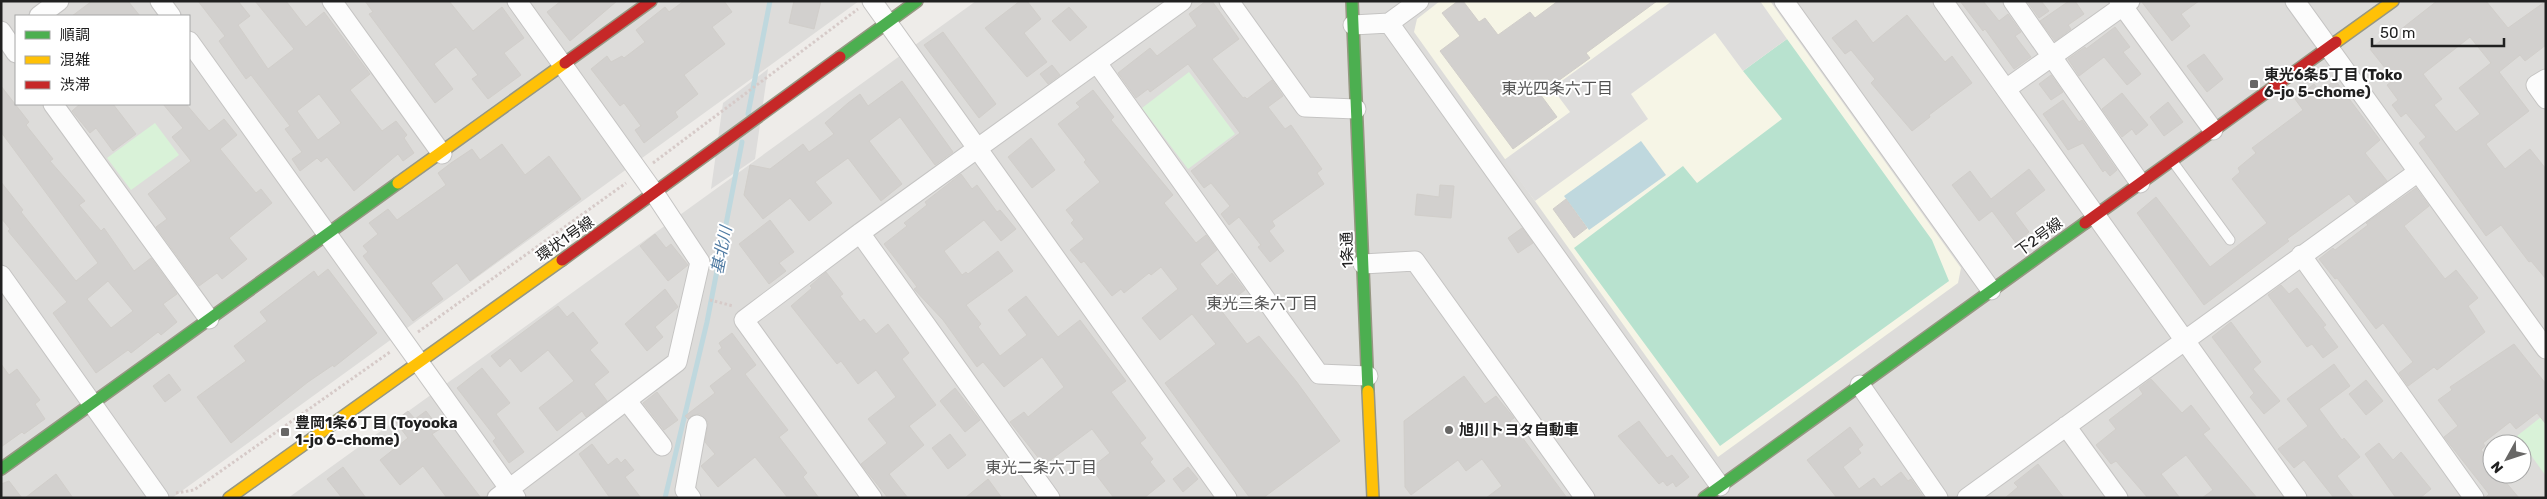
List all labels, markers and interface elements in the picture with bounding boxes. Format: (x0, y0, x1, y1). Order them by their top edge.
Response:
legend (15, 15, 190, 105)
scale bar (2372, 15, 2504, 47)
text: 50 m (2380, 24, 2415, 42)
text: 順調 (60, 26, 90, 44)
text: 混雑 (60, 51, 90, 69)
place label: 東光6条5丁目 (Toko 6-jo 5-chome) (2264, 66, 2402, 101)
text: 渋滞 (60, 76, 90, 94)
marker: 東光6条5丁目 (Toko 6-jo 5-chome) (2248, 78, 2260, 90)
district label: 東光四条六丁目 (1501, 79, 1613, 98)
street label: 環状1号線 (533, 213, 597, 265)
street label: 下2号線 (2012, 214, 2066, 260)
water label: 基北川 (708, 223, 736, 275)
street label: 1条通 (1337, 231, 1357, 269)
district label: 東光三条六丁目 (1206, 294, 1318, 313)
place label: 豊岡1条6丁目 (Toyooka 1-jo 6-chome) (295, 414, 458, 449)
place label: 旭川トヨタ自動車 (1459, 421, 1579, 439)
marker: 旭川トヨタ自動車 (1443, 424, 1455, 436)
marker: 豊岡1条6丁目 (Toyooka 1-jo 6-chome) (279, 426, 291, 438)
north arrow (2482, 434, 2532, 484)
district label: 東光二条六丁目 (985, 458, 1097, 477)
text: N (2488, 458, 2507, 476)

